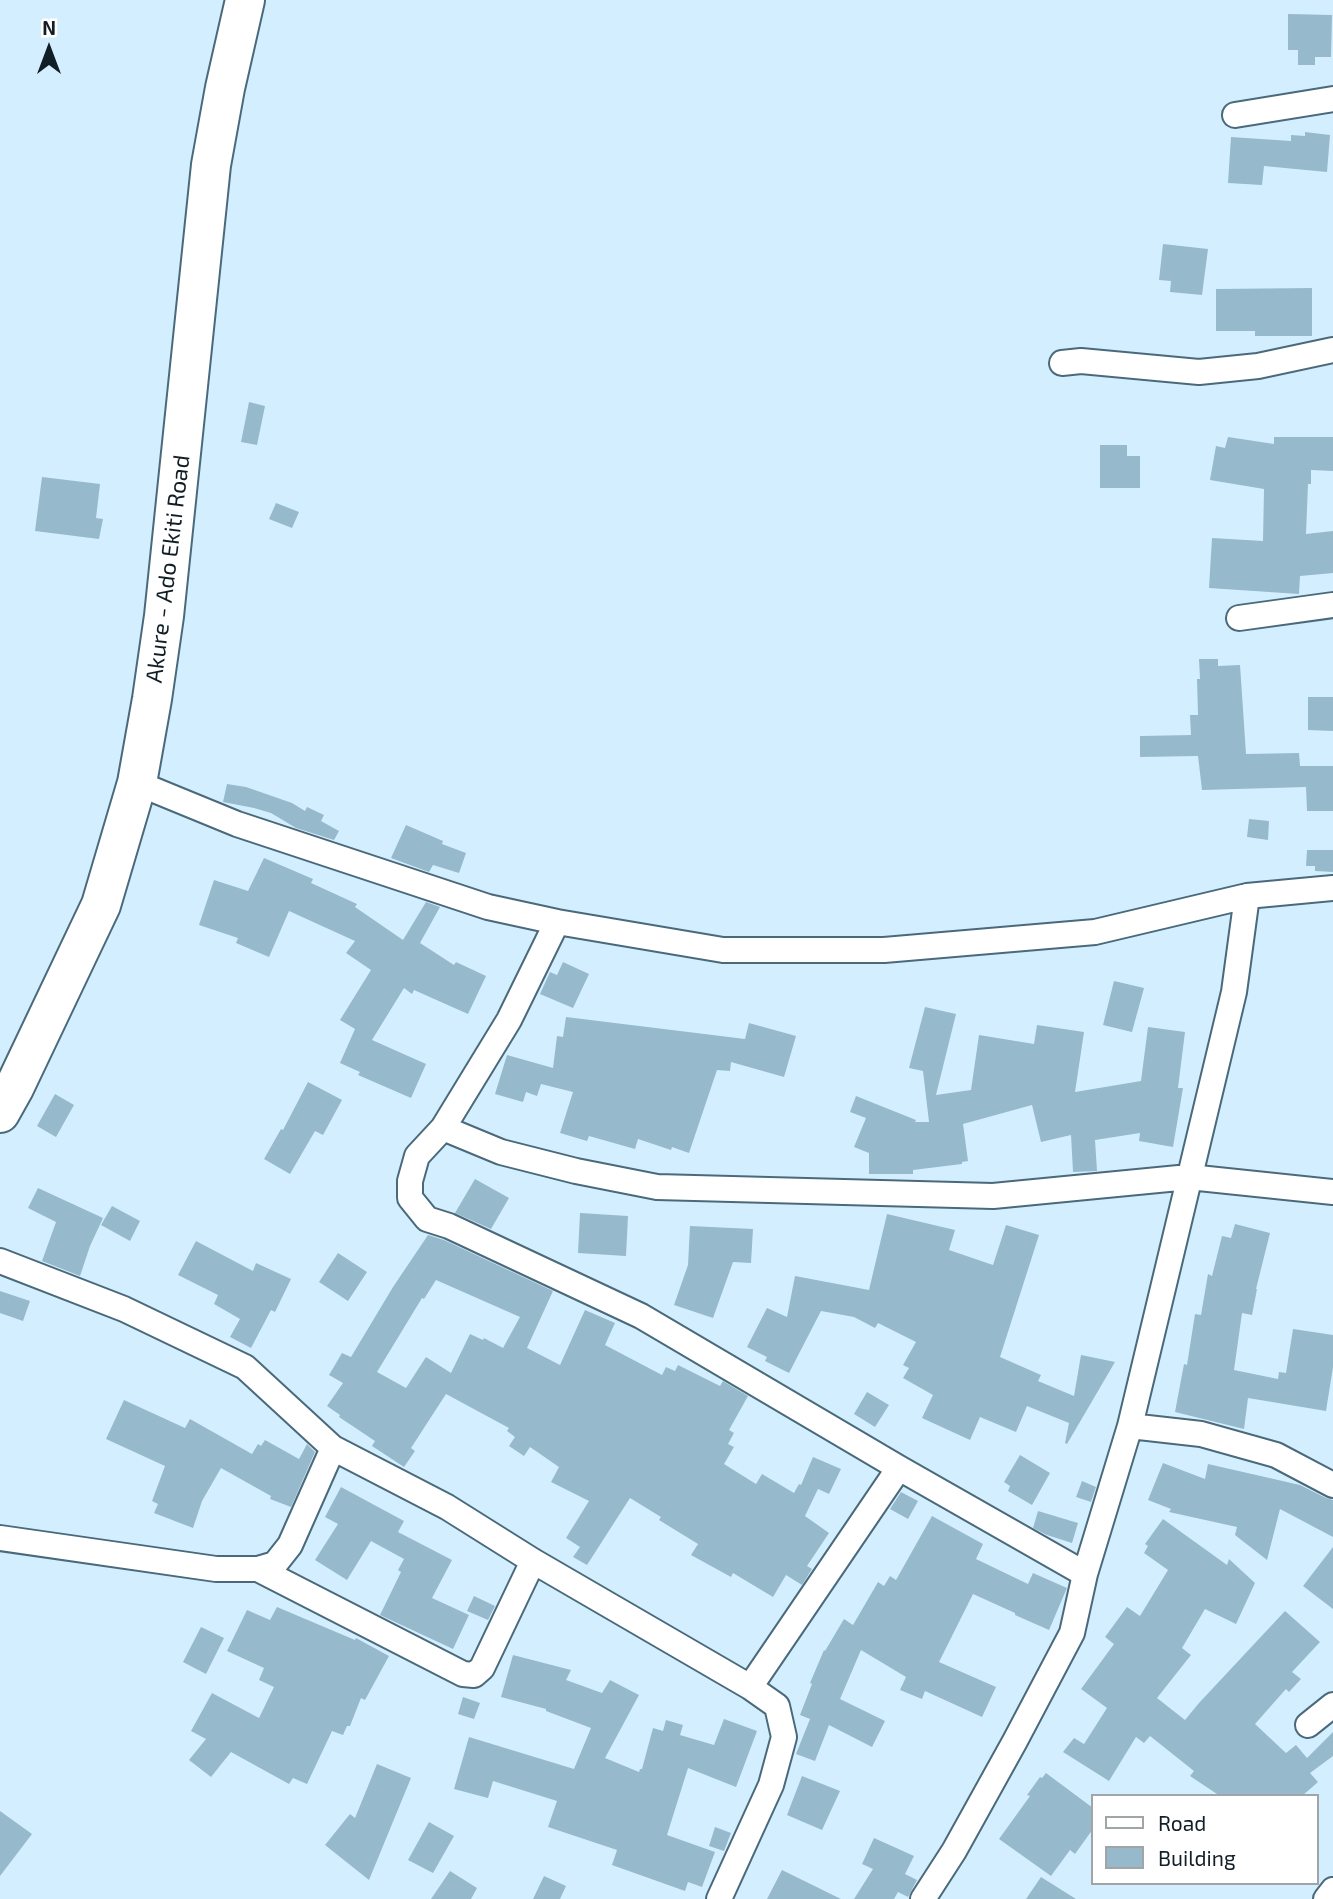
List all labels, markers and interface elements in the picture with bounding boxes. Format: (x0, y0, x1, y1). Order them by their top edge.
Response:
north arrow (14, 14, 84, 84)
text: N (42, 16, 56, 39)
street label: Akure - Ado Ekiti Road (140, 453, 196, 685)
legend (1092, 1794, 1319, 1885)
text: Road (1158, 1810, 1206, 1835)
text: Building (1158, 1845, 1236, 1870)

